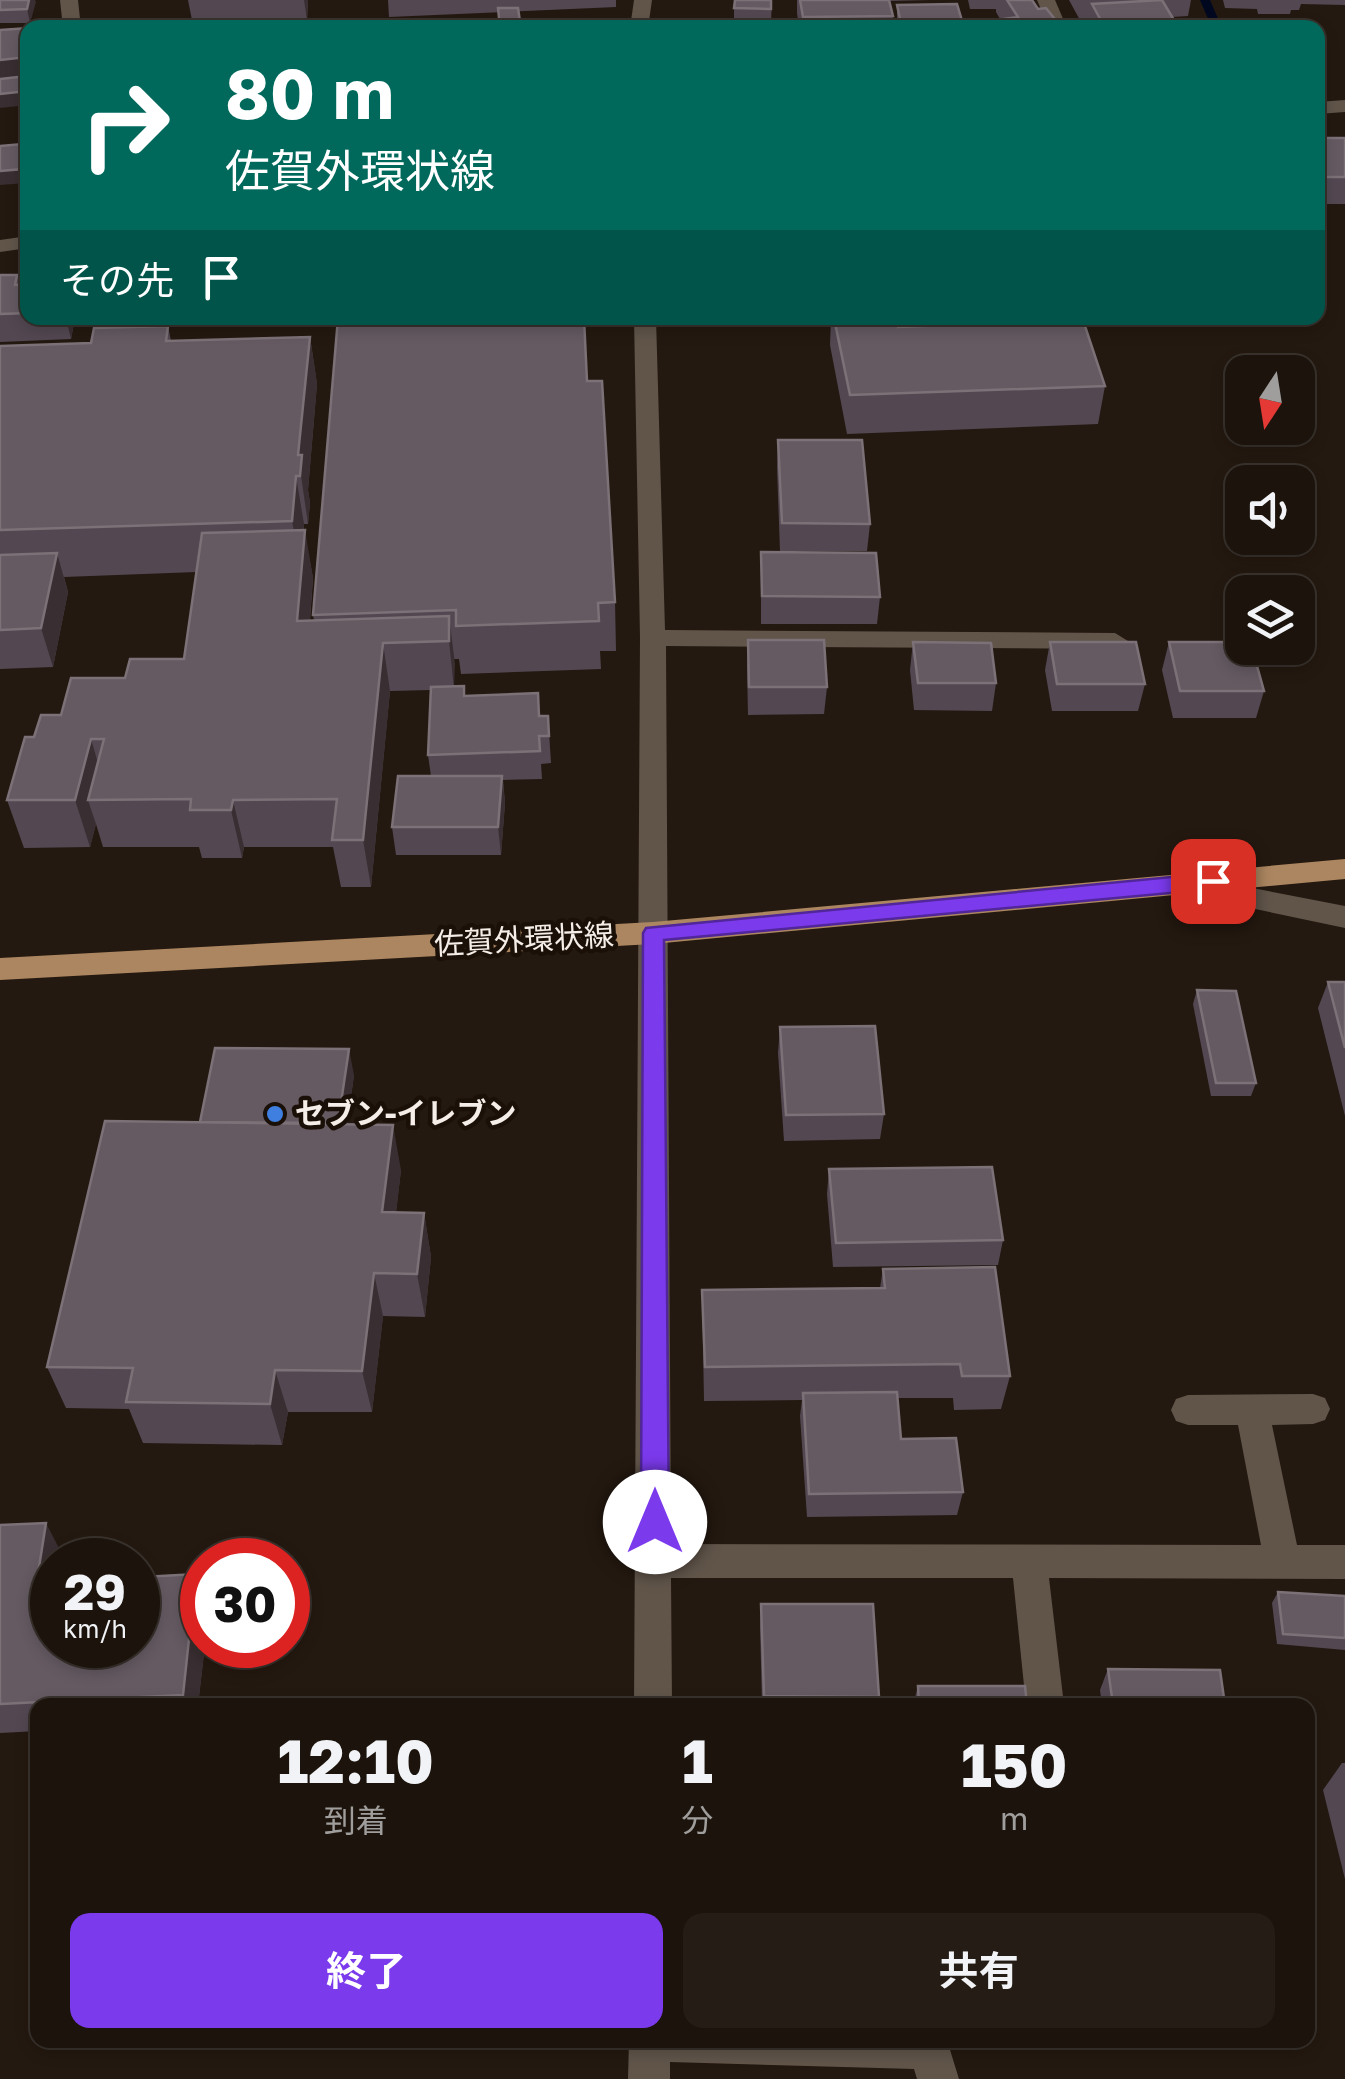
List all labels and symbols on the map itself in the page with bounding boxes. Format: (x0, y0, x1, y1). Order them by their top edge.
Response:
north arrow (1225, 355, 1315, 445)
pin (1171, 839, 1256, 924)
street label: 佐賀外環状線 (433, 916, 615, 962)
place label: セブン-イレブン (295, 1095, 516, 1131)
marker: セブン-イレブン (264, 1103, 286, 1125)
position arrow (603, 1470, 707, 1574)
speed limit sign: 30 (180, 1538, 310, 1668)

